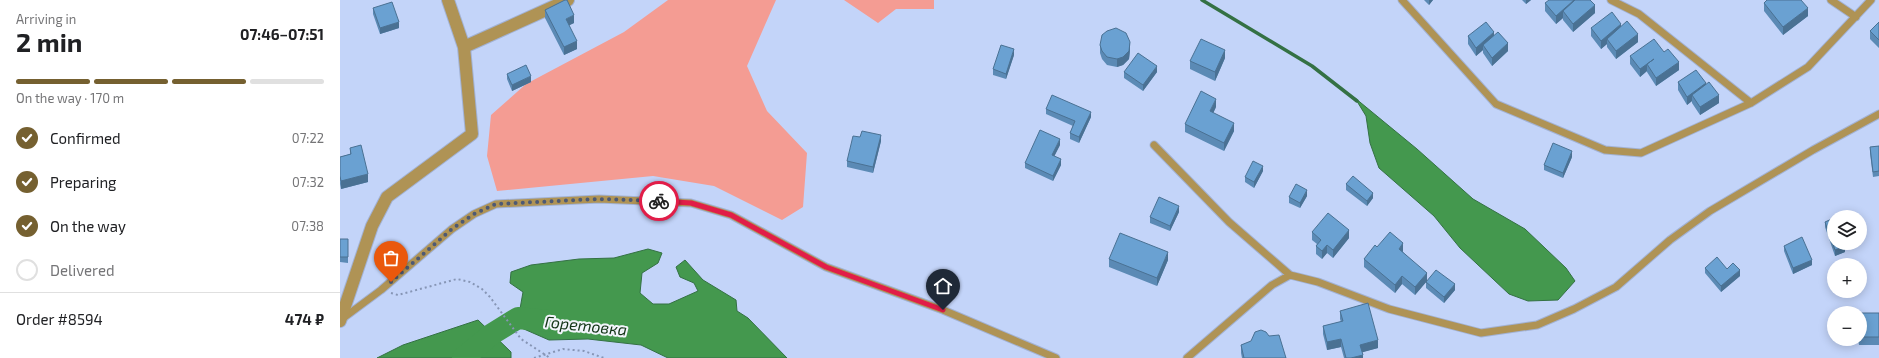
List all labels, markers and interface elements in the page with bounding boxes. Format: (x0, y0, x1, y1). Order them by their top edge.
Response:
text: Arriving in (16, 11, 76, 27)
text: 07:46–07:51 (240, 25, 324, 43)
text: 2 min (16, 26, 82, 57)
text: On the way · 170 m (16, 90, 124, 106)
icon: check (16, 127, 38, 149)
text: Confirmed (50, 129, 121, 147)
text: 07:22 (292, 130, 324, 146)
icon: check (16, 171, 38, 193)
text: Preparing (50, 173, 116, 191)
text: 07:32 (292, 174, 324, 190)
courier (639, 181, 679, 221)
icon: bike (648, 190, 670, 212)
map controls (1827, 210, 1867, 346)
button: layers (1827, 210, 1867, 250)
icon: check (16, 215, 38, 237)
text: On the way (50, 217, 126, 235)
text: 07:38 (291, 218, 324, 234)
pin (374, 241, 408, 282)
icon: bag (380, 247, 402, 269)
button: + (1827, 258, 1867, 298)
text: Delivered (50, 261, 115, 279)
pin (926, 269, 960, 310)
icon: home (932, 275, 954, 297)
button: − (1827, 306, 1867, 346)
text: Order #8594 (16, 310, 103, 328)
text: 474 ₽ (285, 310, 324, 328)
water label: Горетовка (544, 311, 628, 339)

